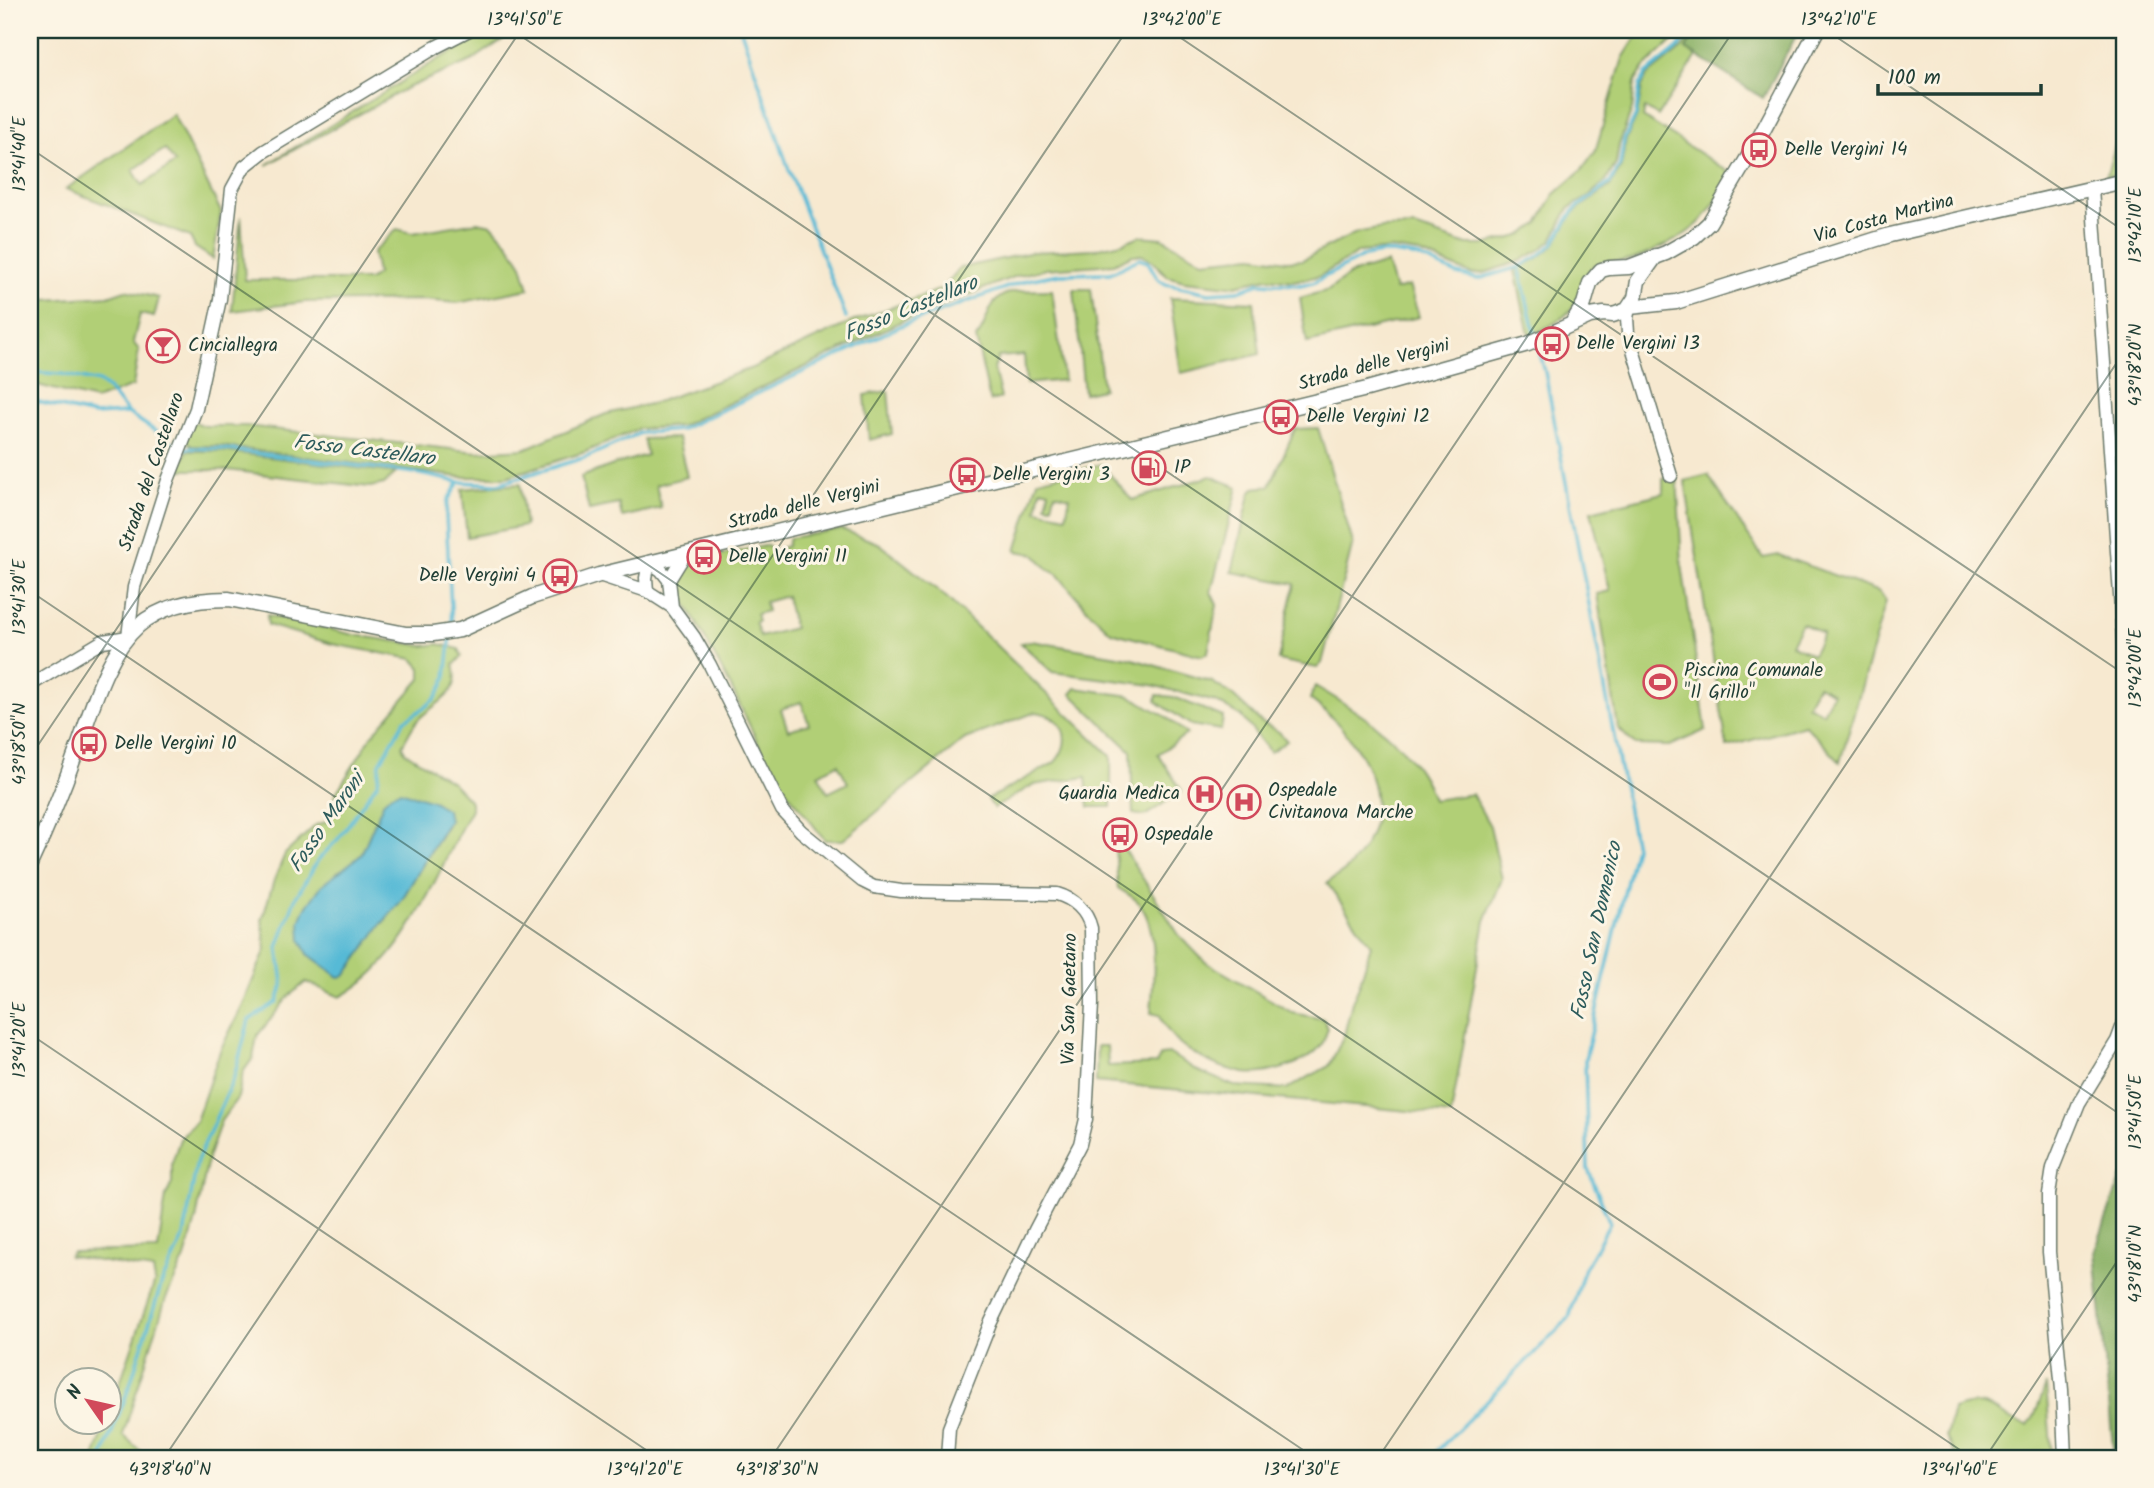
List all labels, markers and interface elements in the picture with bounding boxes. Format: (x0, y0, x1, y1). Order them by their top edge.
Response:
text: 13°41'50"E (487, 6, 563, 35)
text: 13°42'00"E (1142, 6, 1222, 35)
text: 13°42'10"E (1801, 6, 1878, 35)
scale bar (1878, 52, 2040, 96)
text: 100 m (1888, 62, 1941, 95)
text: 13°41'40"E (6, 116, 35, 192)
bus stop icon: Delle Vergini 14 (1740, 131, 1778, 169)
place label: Delle Vergini 14 (1784, 135, 1907, 165)
street label: Via Costa Martina (1810, 186, 1958, 252)
text: 13°42'10"E (2122, 186, 2151, 263)
water label: Fosso Castellaro (839, 267, 984, 351)
text: 43°18'20"N (2122, 324, 2151, 407)
bus stop icon: Delle Vergini 13 (1533, 325, 1571, 363)
bar icon: Cinciallegra (144, 327, 182, 365)
place label: Delle Vergini 13 (1576, 329, 1700, 359)
street label: Strada delle Vergini (1295, 330, 1454, 400)
place label: Cinciallegra (188, 331, 278, 361)
street label: Strada del Castellaro (111, 388, 193, 556)
bus stop icon: Delle Vergini 12 (1262, 398, 1300, 436)
place label: Delle Vergini 12 (1306, 402, 1430, 432)
water label: Fosso Castellaro (292, 426, 438, 476)
fuel station icon: IP (1130, 449, 1168, 487)
place label: IP (1174, 453, 1191, 483)
bus stop icon: Delle Vergini 3 (948, 456, 986, 494)
place label: Delle Vergini 3 (992, 460, 1110, 490)
street label: Strada delle Vergini (725, 471, 884, 538)
bus stop icon: Delle Vergini 11 (685, 538, 723, 576)
place label: Delle Vergini 11 (728, 542, 847, 572)
bus stop icon: Delle Vergini 4 (541, 557, 579, 595)
text: 13°41'30"E (6, 559, 35, 635)
place label: Delle Vergini 4 (418, 561, 536, 591)
text: 13°42'00"E (2122, 628, 2151, 708)
place label: Piscina Comunale "Il Grillo" (1684, 656, 1824, 708)
sports icon: Piscina Comunale "Il Grillo" (1641, 663, 1679, 701)
text: 43°18'50"N (6, 703, 35, 785)
bus stop icon: Delle Vergini 10 (70, 725, 108, 763)
place label: Delle Vergini 10 (114, 729, 237, 759)
water label: Fosso Maroni (280, 763, 376, 880)
hospital icon: Guardia Medica (1186, 775, 1224, 813)
place label: Ospedale Civitanova Marche (1268, 776, 1414, 828)
place label: Guardia Medica (1059, 779, 1180, 809)
hospital icon: Ospedale Civitanova Marche (1225, 783, 1263, 821)
bus stop icon: Ospedale (1101, 816, 1139, 854)
place label: Ospedale (1144, 820, 1213, 850)
water label: Fosso San Domenico (1562, 837, 1632, 1023)
street label: Via San Gaetano (1054, 933, 1086, 1065)
text: 13°41'20"E (6, 1001, 35, 1078)
text: 13°41'50"E (2122, 1074, 2151, 1150)
text: 43°18'10"N (2122, 1225, 2151, 1303)
north arrow (52, 1366, 122, 1436)
text: N (60, 1379, 91, 1406)
text: 43°18'40"N (129, 1456, 211, 1485)
text: 13°41'20"E (607, 1456, 684, 1485)
text: 43°18'30"N (736, 1456, 818, 1485)
text: 13°41'30"E (1264, 1456, 1340, 1485)
text: 13°41'40"E (1922, 1456, 1998, 1485)

